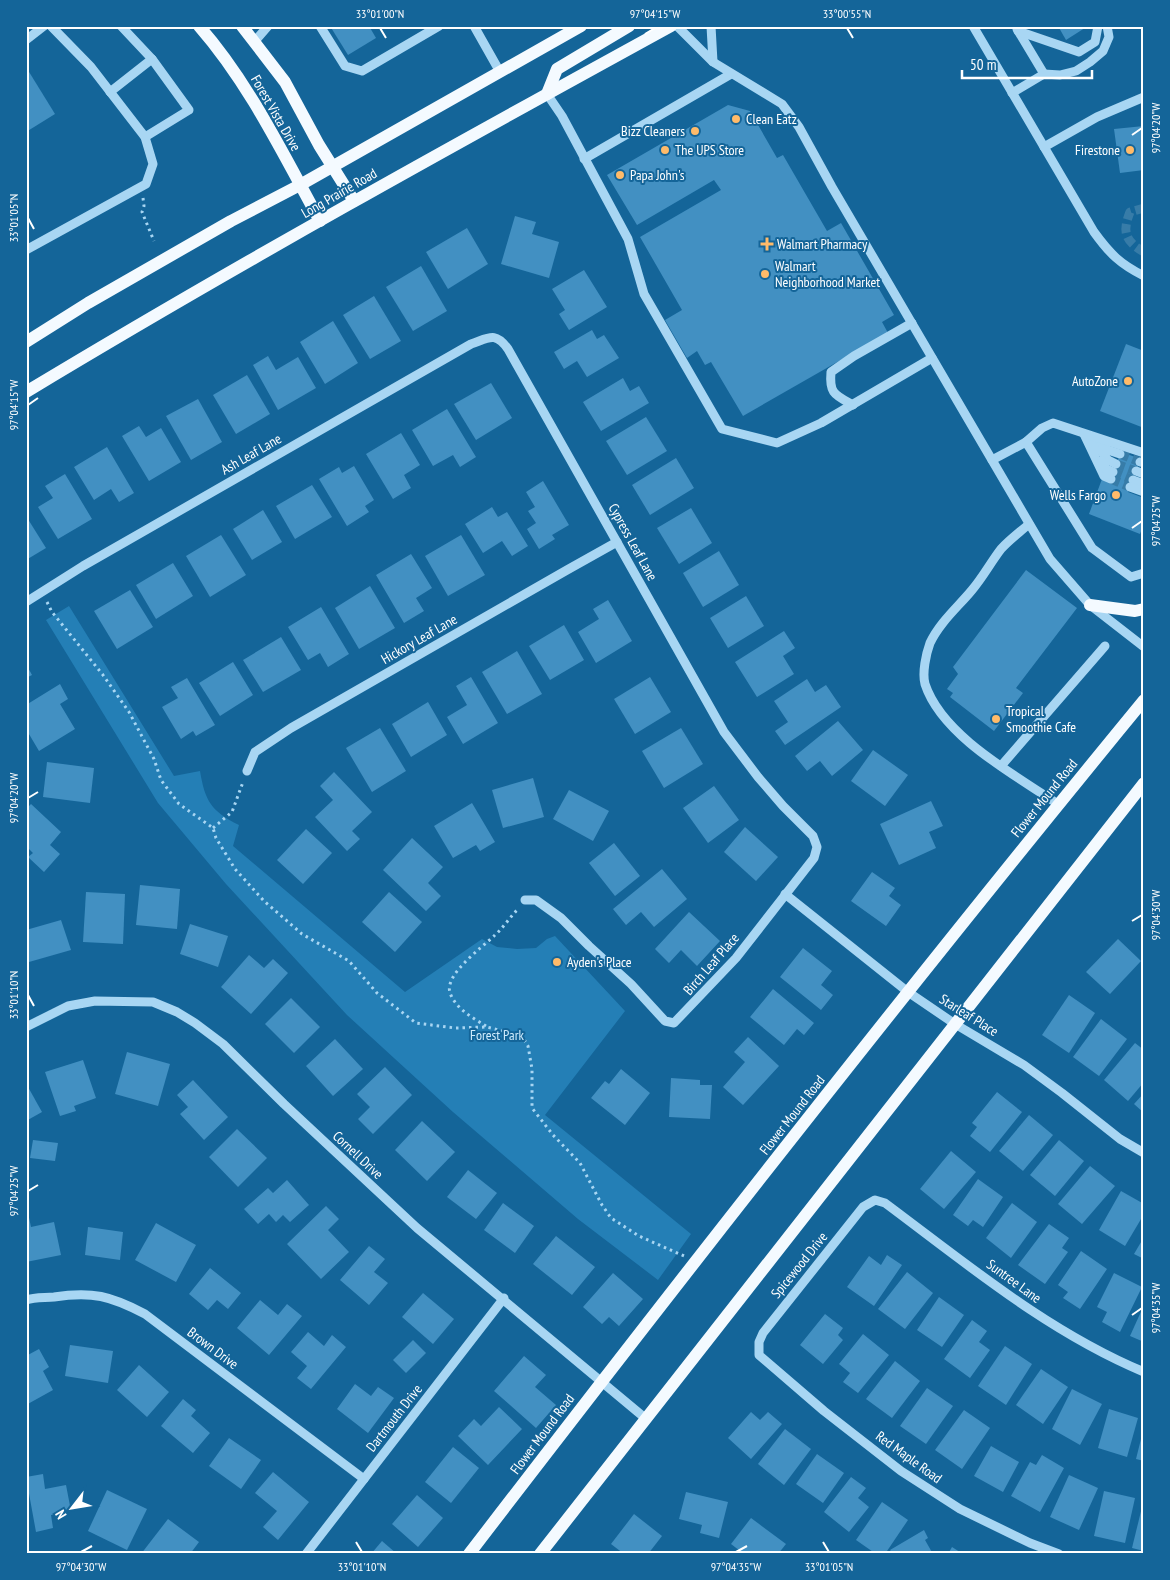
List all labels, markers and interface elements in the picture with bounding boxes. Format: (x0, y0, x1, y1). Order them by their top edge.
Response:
text: 33°01'00"N (356, 6, 404, 21)
text: 97°04'15"W (630, 6, 680, 21)
text: 33°00'55"N (823, 6, 871, 21)
scale bar (962, 48, 1092, 80)
text: 50 m (970, 55, 996, 74)
street label: Forest Vista Drive (247, 72, 305, 154)
text: 97°04'20"W (1148, 103, 1163, 153)
place label: Clean Eatz (746, 110, 797, 128)
marker: Clean Eatz (730, 113, 742, 125)
place label: Bizz Cleaners (621, 122, 685, 140)
marker: Bizz Cleaners (689, 125, 701, 137)
place label: The UPS Store (675, 141, 744, 159)
place label: Firestone (1075, 141, 1120, 159)
marker: The UPS Store (659, 144, 671, 156)
marker: Firestone (1124, 144, 1136, 156)
street label: Long Prairie Road (298, 164, 380, 222)
place label: Papa John's (630, 166, 685, 184)
marker: Papa John's (614, 169, 626, 181)
text: 33°01'05"N (6, 194, 21, 242)
place label: Walmart Pharmacy (777, 235, 868, 253)
marker: Walmart Pharmacy (761, 238, 773, 250)
place label: Walmart Neighborhood Market (775, 257, 880, 291)
marker: Walmart Neighborhood Market (759, 268, 771, 280)
place label: AutoZone (1072, 372, 1118, 390)
marker: AutoZone (1122, 375, 1134, 387)
text: 97°04'15"W (6, 380, 21, 430)
street label: Ash Leaf Lane (218, 429, 285, 478)
place label: Wells Fargo (1050, 486, 1106, 504)
marker: Wells Fargo (1110, 489, 1122, 501)
text: 97°04'25"W (1148, 496, 1163, 546)
street label: Cypress Leaf Lane (604, 500, 662, 584)
street label: Hickory Leaf Lane (378, 610, 460, 668)
place label: Tropical Smoothie Cafe (1006, 702, 1076, 736)
marker: Tropical Smoothie Cafe (990, 713, 1002, 725)
street label: Flower Mound Road (1007, 755, 1081, 841)
text: 97°04'20"W (6, 773, 21, 823)
text: 97°04'30"W (1148, 890, 1163, 940)
street label: Birch Leaf Place (679, 929, 743, 999)
place label: Ayden's Place (567, 953, 632, 971)
marker: Ayden's Place (551, 956, 563, 968)
text: 33°01'10"N (6, 971, 21, 1019)
street label: Starleaf Place (936, 990, 1002, 1040)
park label: Forest Park (470, 1026, 524, 1044)
street label: Flower Mound Road (755, 1072, 829, 1158)
street label: Cornell Drive (329, 1127, 387, 1183)
text: 97°04'25"W (6, 1166, 21, 1216)
street label: Spicewood Drive (767, 1228, 831, 1302)
street label: Suntree Lane (983, 1255, 1045, 1307)
text: 97°04'35"W (1148, 1283, 1163, 1333)
street label: Brown Drive (184, 1323, 242, 1373)
street label: Dartmouth Drive (362, 1381, 426, 1455)
street label: Flower Mound Road (506, 1390, 578, 1478)
street label: Red Maple Road (872, 1427, 946, 1487)
north arrow (48, 1482, 98, 1532)
text: N (51, 1507, 71, 1523)
text: 97°04'30"W (56, 1559, 106, 1574)
text: 33°01'10"N (338, 1559, 386, 1574)
text: 97°04'35"W (711, 1559, 761, 1574)
text: 33°01'05"N (805, 1559, 853, 1574)

